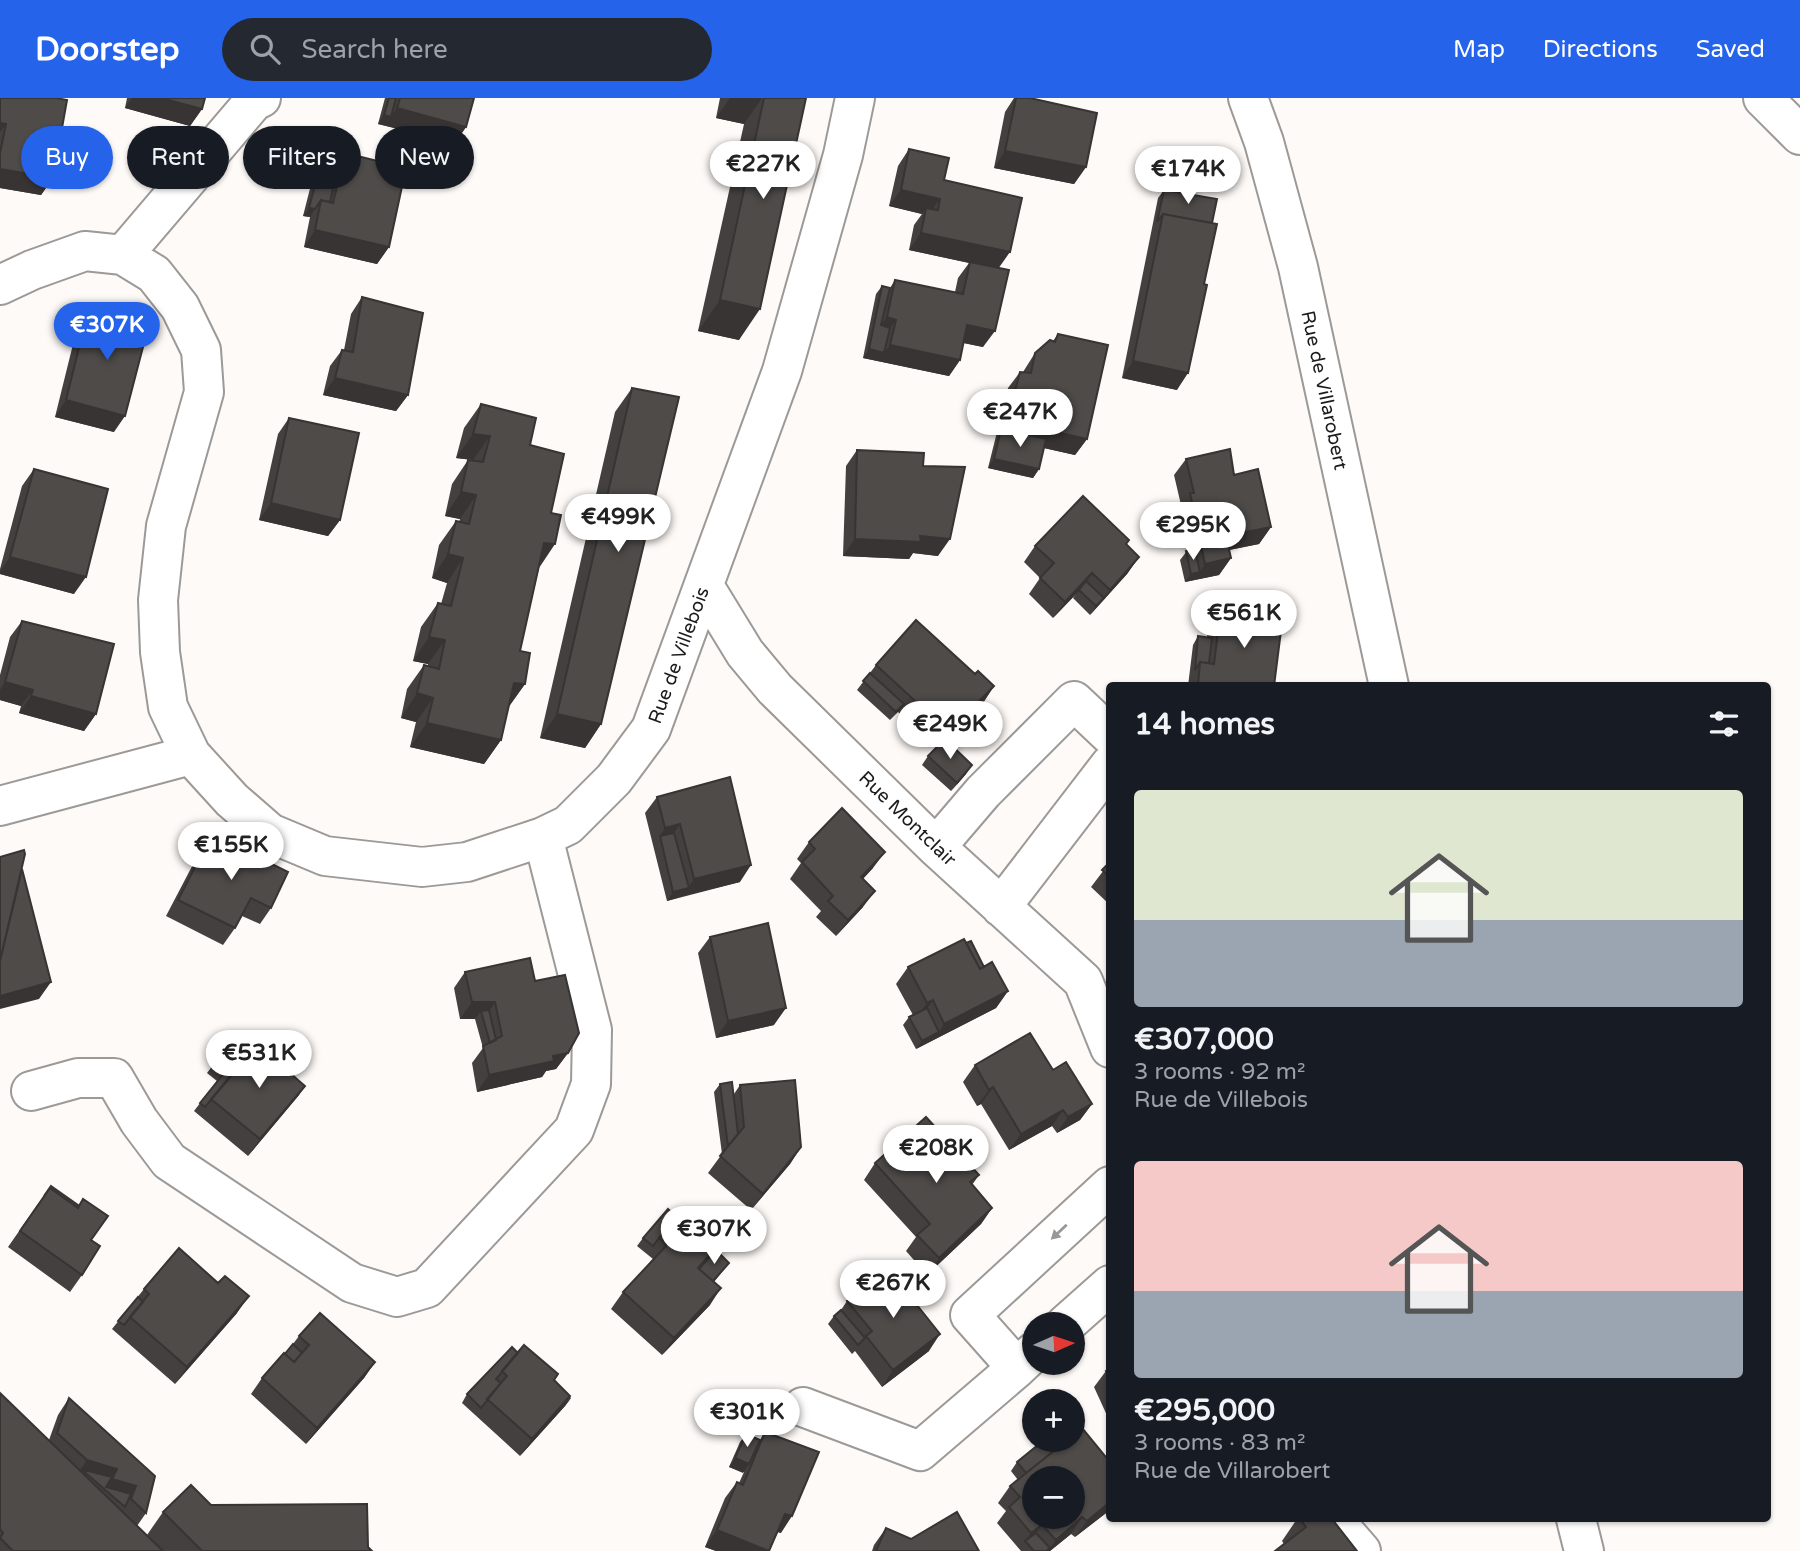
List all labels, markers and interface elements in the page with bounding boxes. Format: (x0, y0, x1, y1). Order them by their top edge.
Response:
search box (222, 18, 712, 81)
text: Doorstep (35, 30, 180, 69)
icon: search (246, 30, 284, 68)
text: Search here (302, 34, 448, 65)
text: Map (1453, 35, 1505, 64)
text: Directions (1543, 35, 1658, 64)
text: Saved (1696, 35, 1765, 64)
chip: Buy (21, 126, 113, 189)
chip: Rent (127, 126, 229, 189)
chip: Filters (243, 126, 361, 189)
chip: New (375, 126, 474, 189)
pin: €227K (714, 141, 812, 201)
pin: €174K (1139, 146, 1237, 206)
text: €227K (726, 150, 800, 178)
text: €174K (1151, 155, 1225, 183)
pin: €307K (58, 302, 156, 362)
street label: Rue de Villarobert (1296, 309, 1352, 472)
text: €307K (70, 311, 144, 339)
pin: €247K (971, 390, 1069, 449)
text: €247K (983, 398, 1057, 426)
pin: €499K (569, 494, 667, 554)
text: €499K (581, 503, 655, 531)
pin: €295K (1144, 503, 1242, 562)
text: €295K (1156, 511, 1230, 539)
street label: Rue de Villebois (644, 584, 714, 727)
pin: €561K (1195, 590, 1293, 650)
text: €561K (1207, 599, 1281, 627)
pin: €249K (901, 702, 999, 761)
icon: filters (1705, 705, 1743, 743)
text: 14 homes (1134, 706, 1275, 743)
text: €249K (913, 710, 987, 738)
street label: Rue Montclair (854, 767, 961, 871)
pin: €155K (182, 822, 280, 882)
text: €155K (194, 831, 268, 859)
icon: home (1376, 835, 1502, 961)
text: €307,000 (1134, 1021, 1274, 1058)
pin: €531K (210, 1030, 308, 1090)
text: €531K (222, 1039, 296, 1067)
text: 3 rooms · 92 m² (1134, 1058, 1305, 1086)
text: Rue de Villebois (1134, 1086, 1308, 1114)
pin: €208K (887, 1126, 985, 1185)
text: €208K (899, 1134, 973, 1162)
pin: €307K (665, 1206, 763, 1266)
icon: home (1376, 1206, 1502, 1332)
text: €307K (677, 1215, 751, 1243)
one-way arrow (1051, 1224, 1068, 1240)
pin: €267K (844, 1260, 942, 1320)
text: €267K (856, 1269, 930, 1297)
north arrow (1022, 1312, 1085, 1376)
map controls (1022, 1312, 1085, 1529)
button: + (1022, 1389, 1085, 1452)
pin: €301K (698, 1390, 796, 1449)
text: €295,000 (1134, 1392, 1275, 1429)
text: €301K (710, 1398, 784, 1426)
text: 3 rooms · 83 m² (1134, 1429, 1305, 1457)
text: Rue de Villarobert (1134, 1457, 1330, 1485)
button: − (1022, 1466, 1085, 1529)

